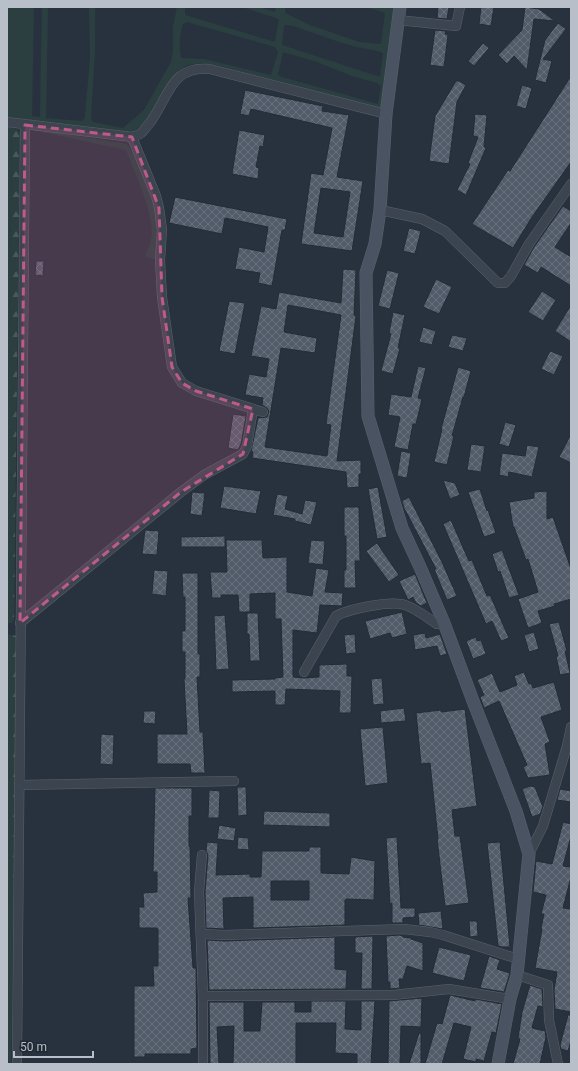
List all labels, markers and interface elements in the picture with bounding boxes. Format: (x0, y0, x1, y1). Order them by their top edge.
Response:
scale bar (14, 1033, 93, 1059)
text: 50 m (20, 1040, 47, 1054)

